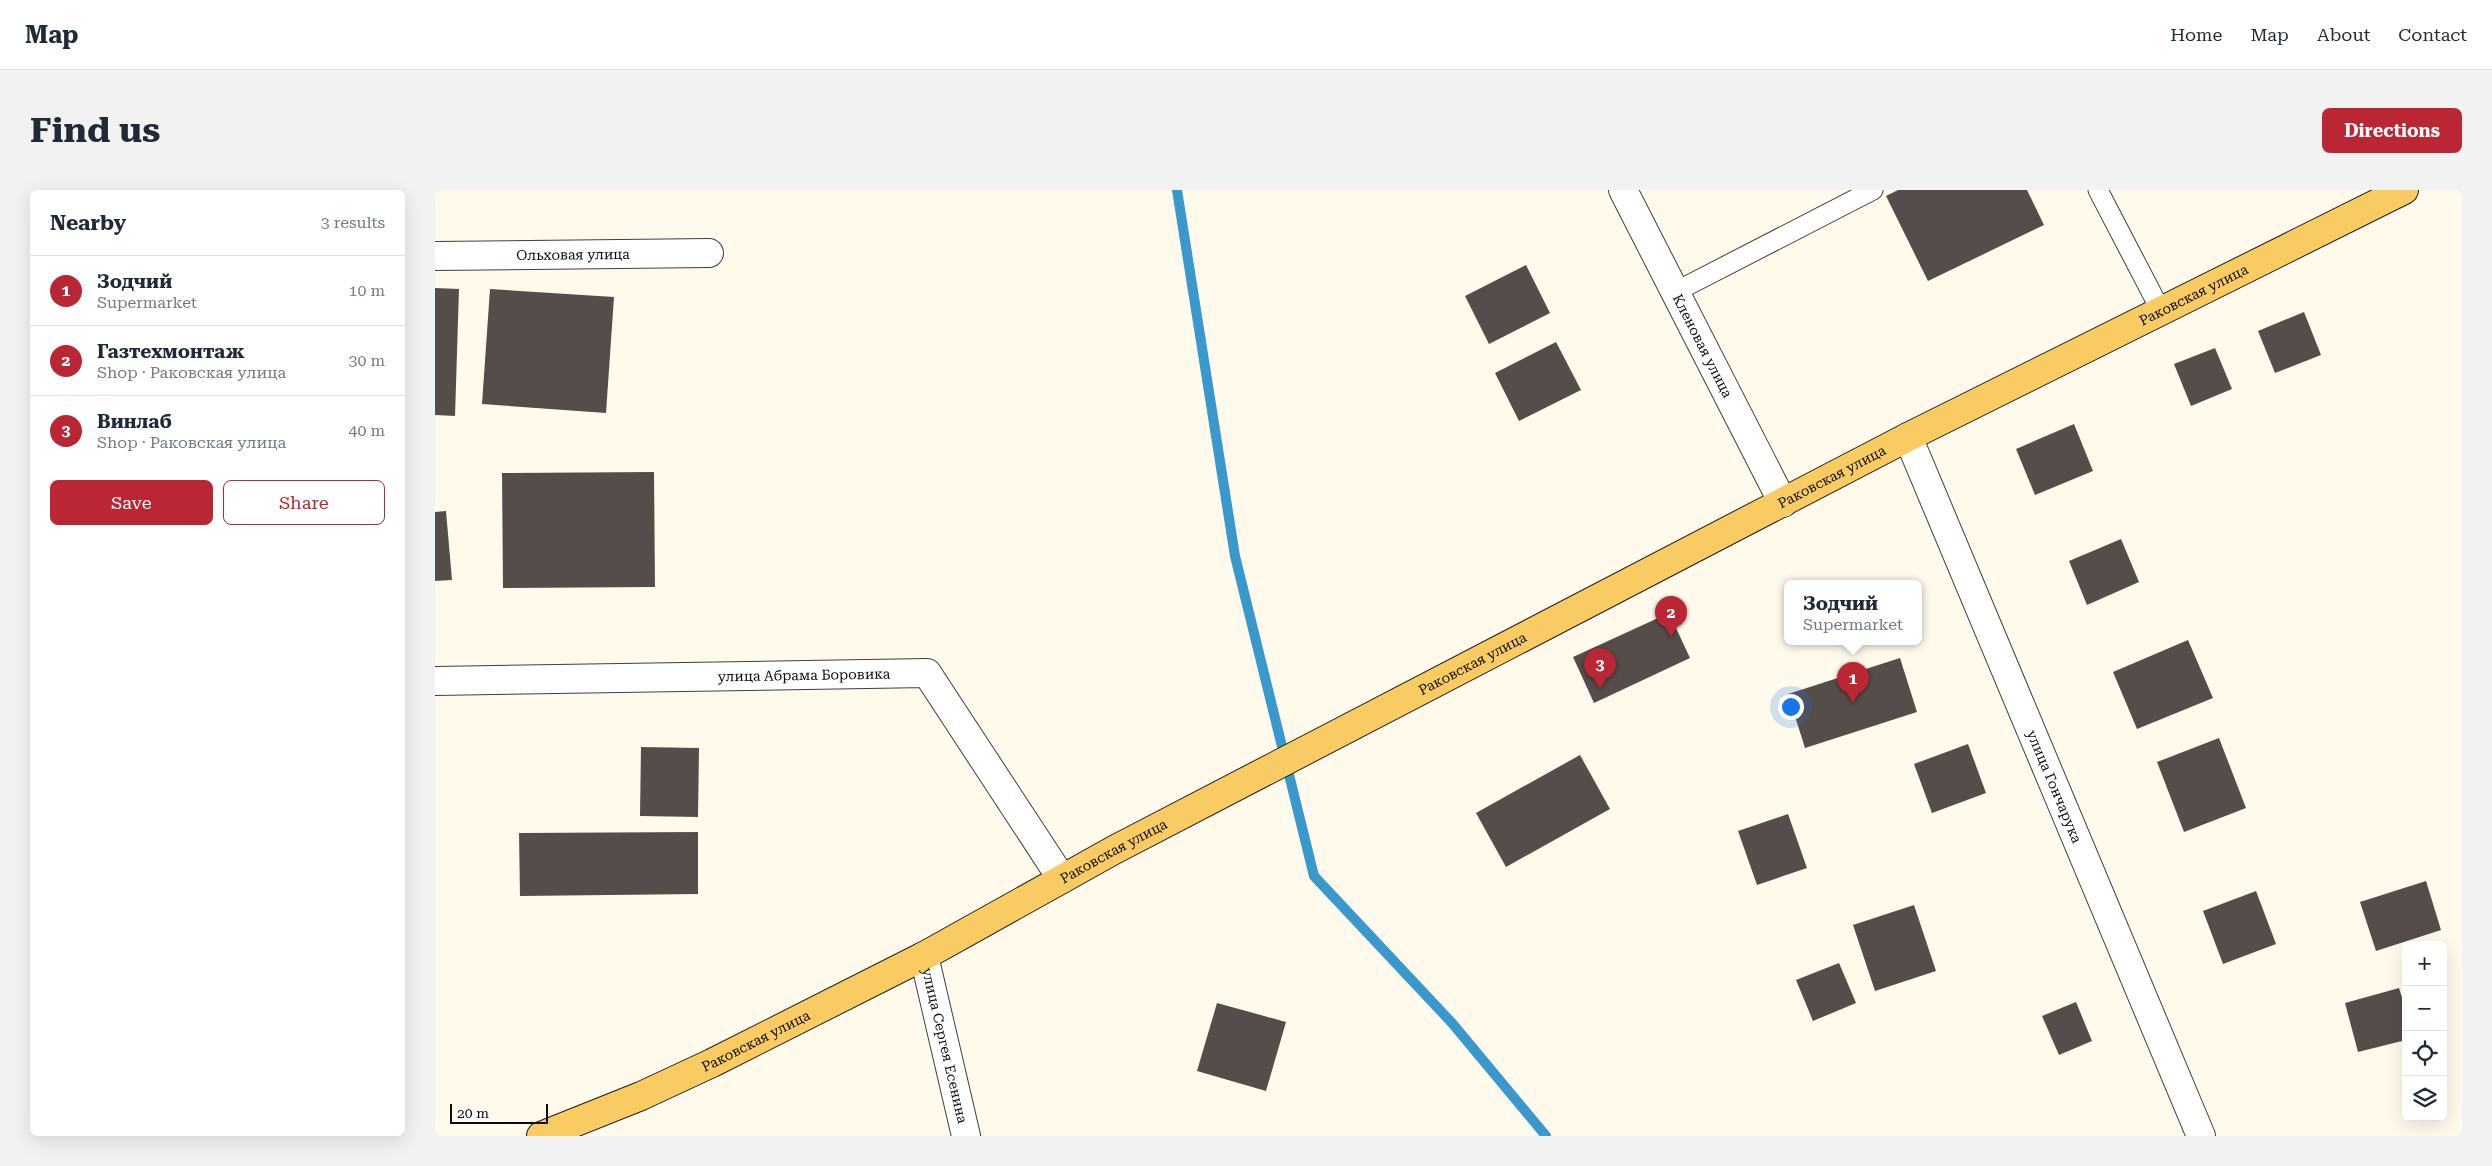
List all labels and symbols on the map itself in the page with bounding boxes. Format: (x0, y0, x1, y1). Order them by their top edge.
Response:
street label: Ольховая улица (516, 246, 630, 263)
street label: Раковская улица (2137, 261, 2251, 329)
street label: Кленовая улица (1669, 291, 1736, 401)
street label: Раковская улица (1775, 442, 1889, 511)
pin: 2 (1655, 596, 1687, 637)
street label: Раковская улица (1416, 629, 1529, 698)
pin: 3 (1584, 648, 1616, 689)
pin: 1 (1837, 662, 1869, 703)
street label: улица Абрама Боровика (718, 666, 891, 684)
your location (1778, 694, 1804, 720)
street label: улица Гончарука (2024, 728, 2085, 846)
street label: Раковская улица (1057, 816, 1170, 887)
street label: улица Сергея Есенина (919, 966, 971, 1125)
street label: Раковская улица (699, 1007, 813, 1075)
scale bar (450, 1101, 547, 1124)

